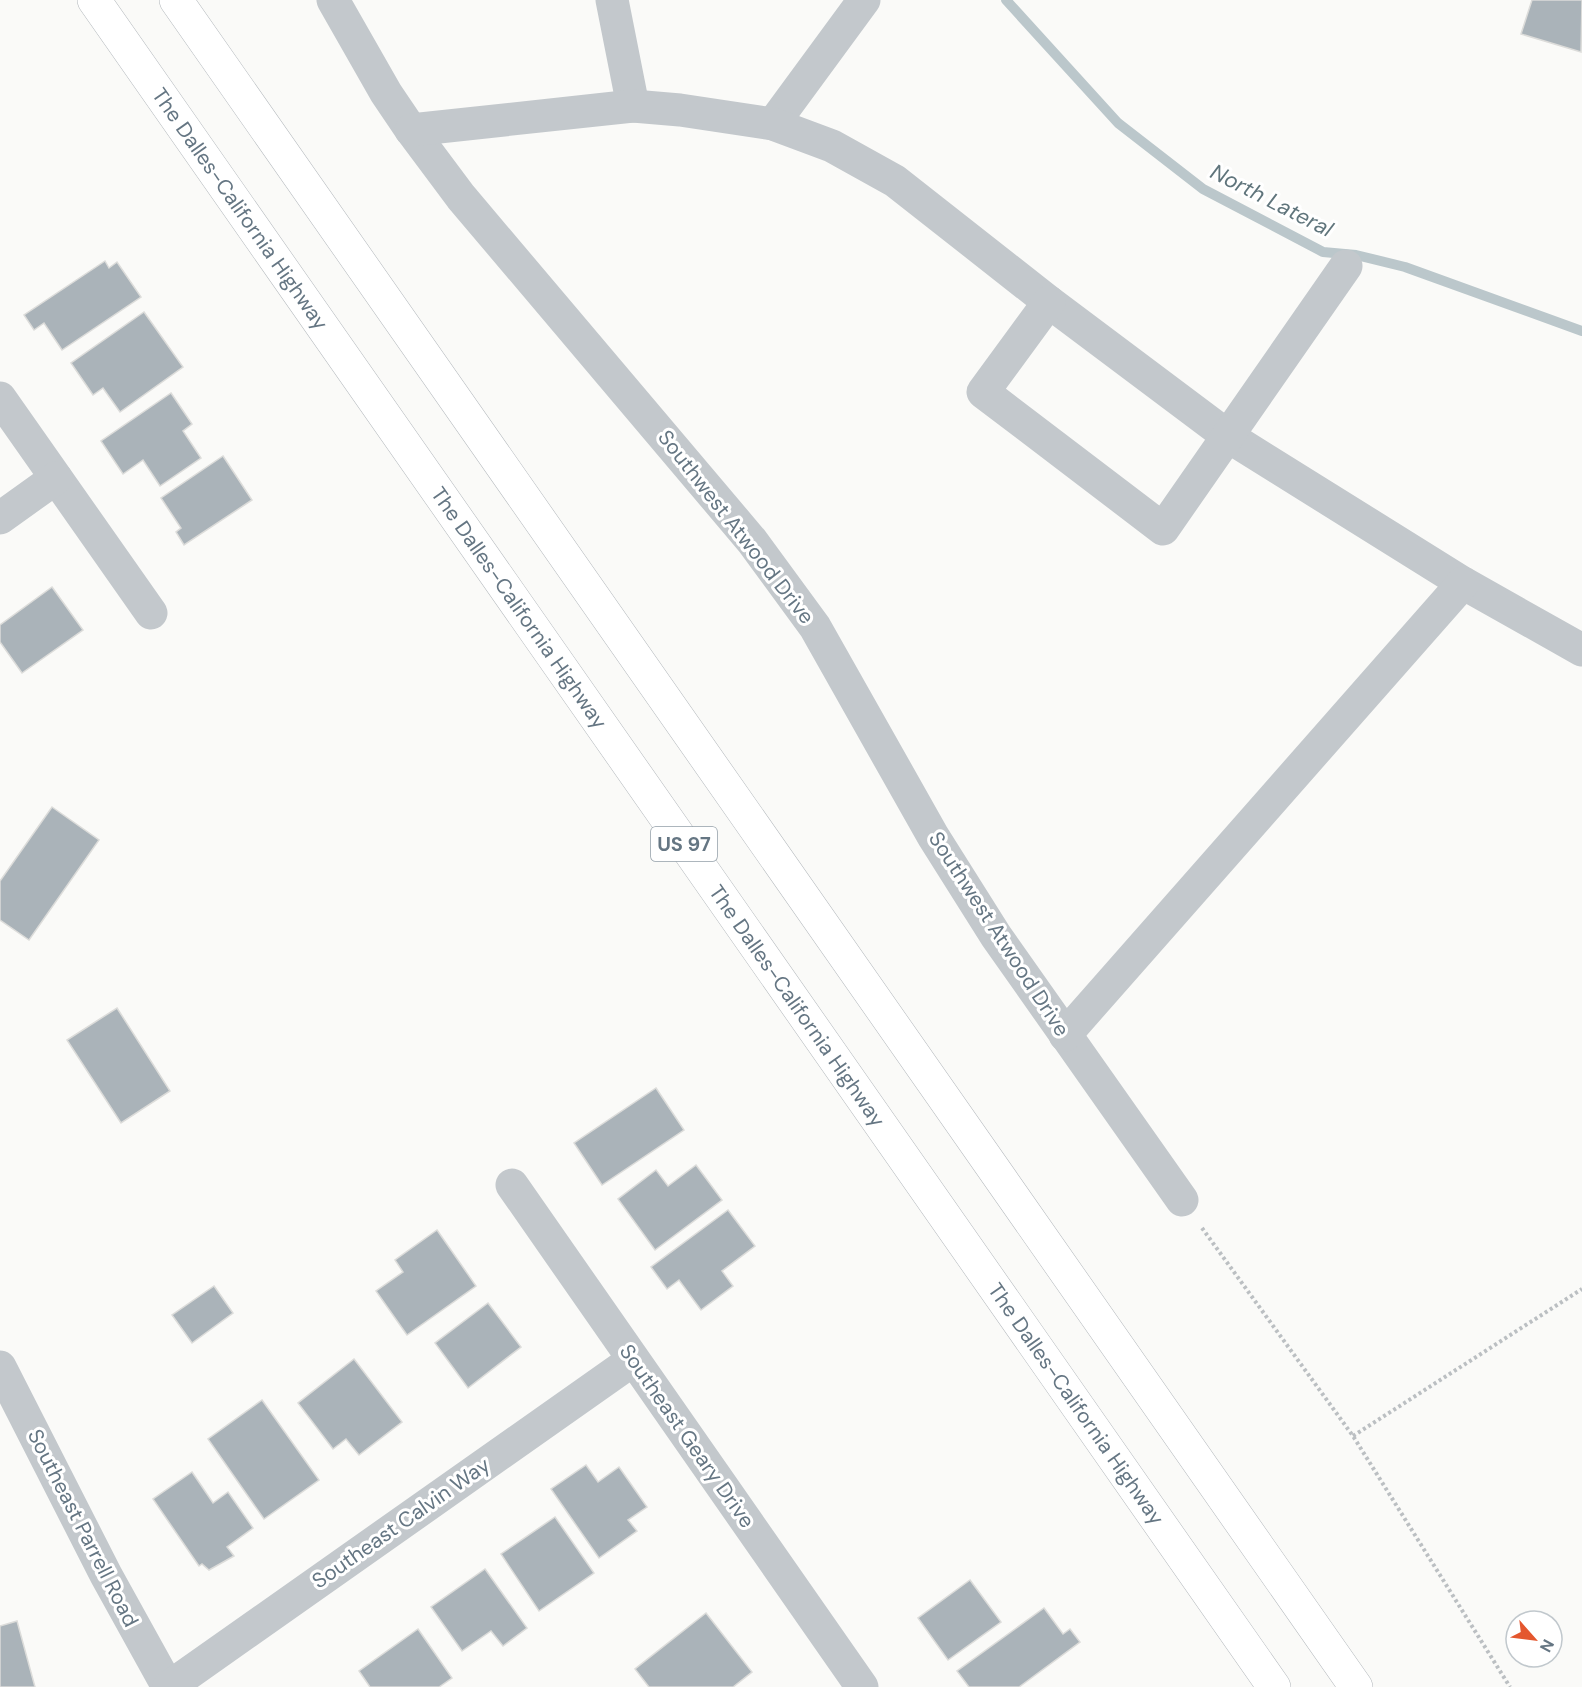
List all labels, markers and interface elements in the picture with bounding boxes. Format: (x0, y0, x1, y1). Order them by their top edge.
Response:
street label: The Dalles-California Highway (146, 82, 335, 336)
water label: North Lateral (1206, 157, 1339, 244)
street label: Southwest Atwood Drive (651, 424, 821, 630)
street label: The Dalles-California Highway (425, 481, 614, 735)
street label: Southwest Atwood Drive (922, 826, 1076, 1042)
road number: US 97 (651, 827, 717, 861)
street label: The Dalles-California Highway (703, 879, 892, 1133)
street label: The Dalles-California Highway (982, 1277, 1171, 1531)
street label: Southeast Geary Drive (613, 1339, 761, 1533)
street label: Southeast Parrell Road (21, 1424, 145, 1632)
street label: Southeast Calvin Way (306, 1451, 496, 1595)
north arrow (1504, 1609, 1564, 1669)
text: N (1535, 1636, 1559, 1656)

